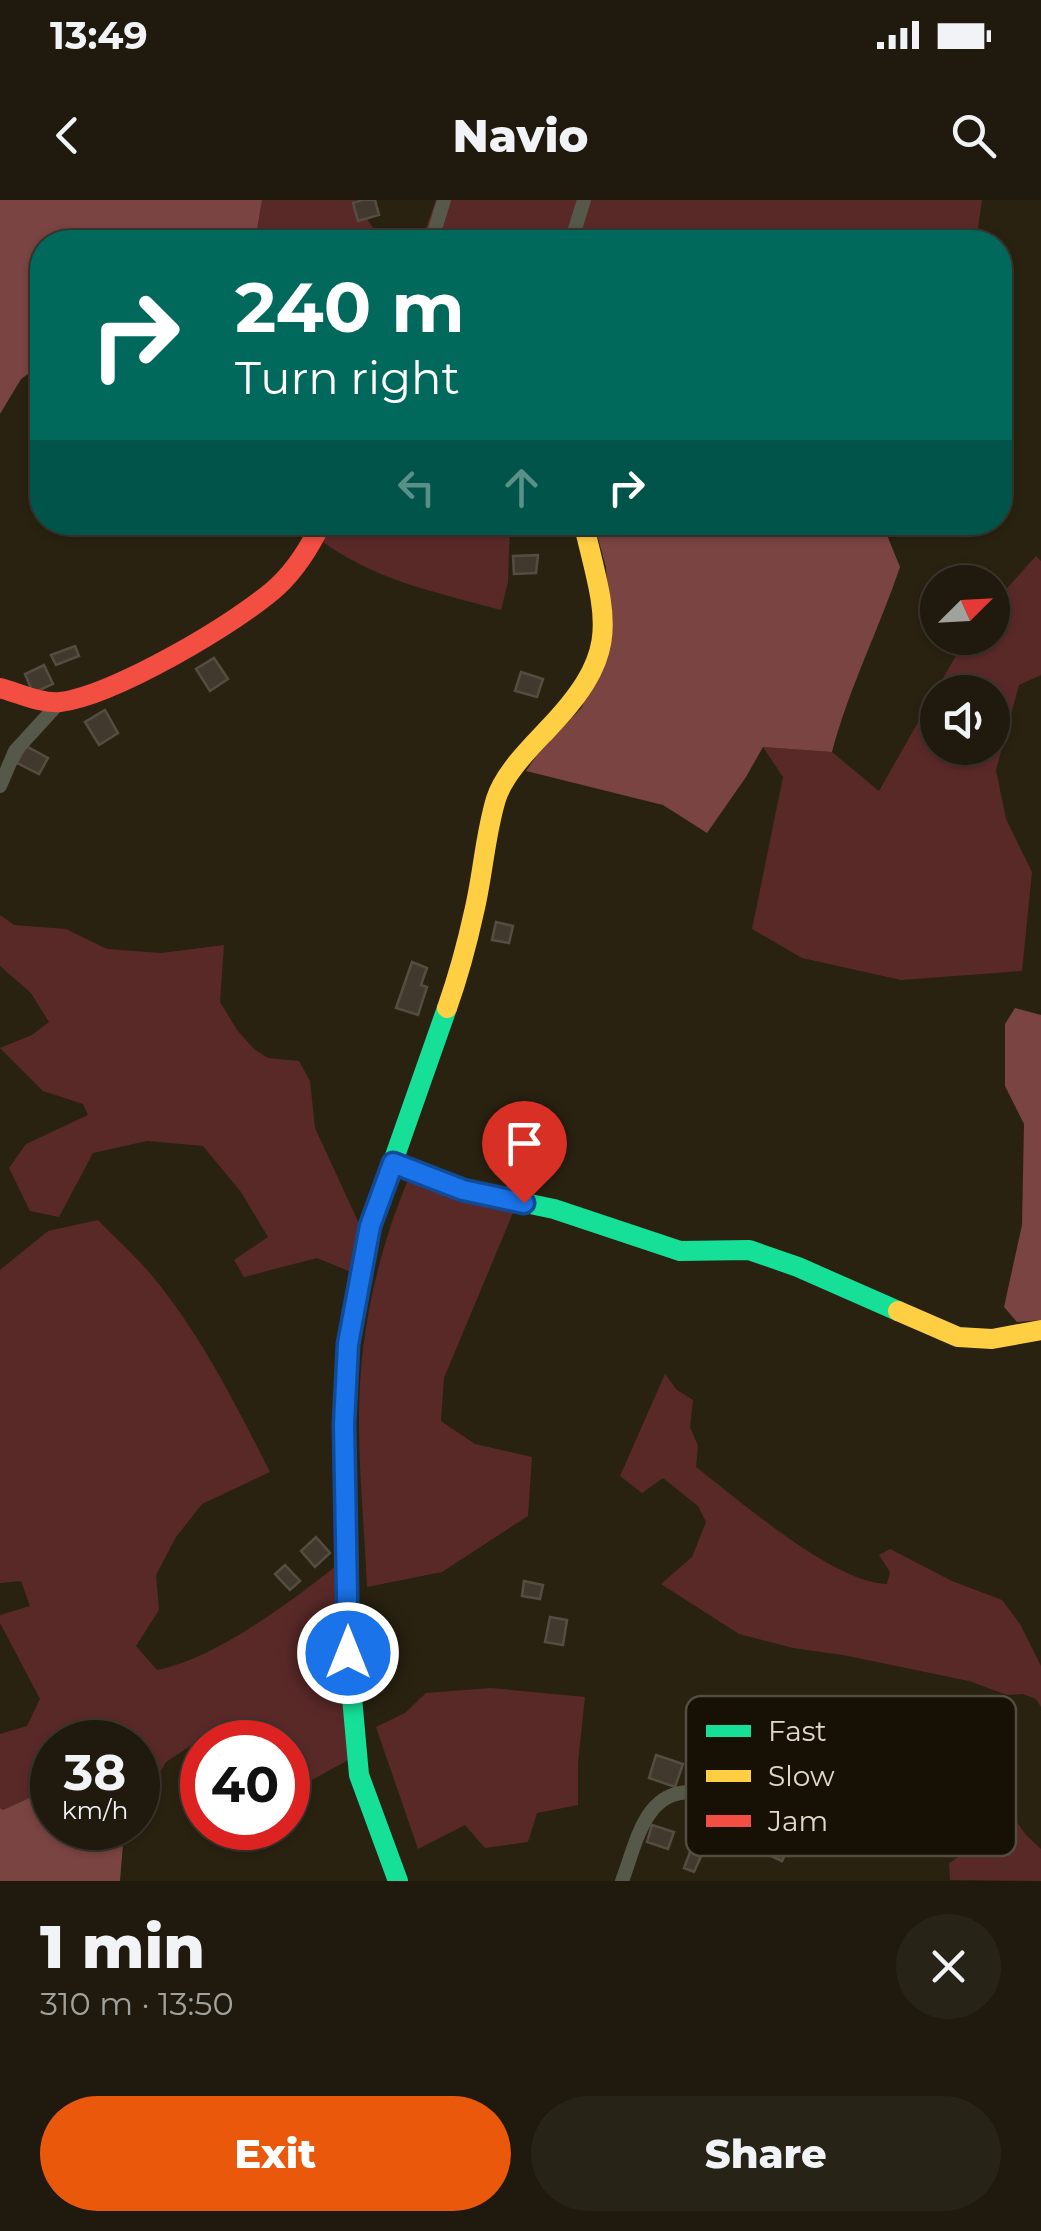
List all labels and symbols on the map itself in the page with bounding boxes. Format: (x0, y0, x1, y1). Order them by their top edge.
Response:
north arrow (920, 565, 1010, 655)
pin (482, 1101, 567, 1204)
position arrow (296, 1601, 400, 1705)
legend (686, 1696, 1016, 1856)
text: Fast (768, 1714, 827, 1748)
speed limit sign: 40 (180, 1720, 310, 1850)
text: Slow (768, 1759, 835, 1793)
text: Jam (767, 1804, 828, 1838)

